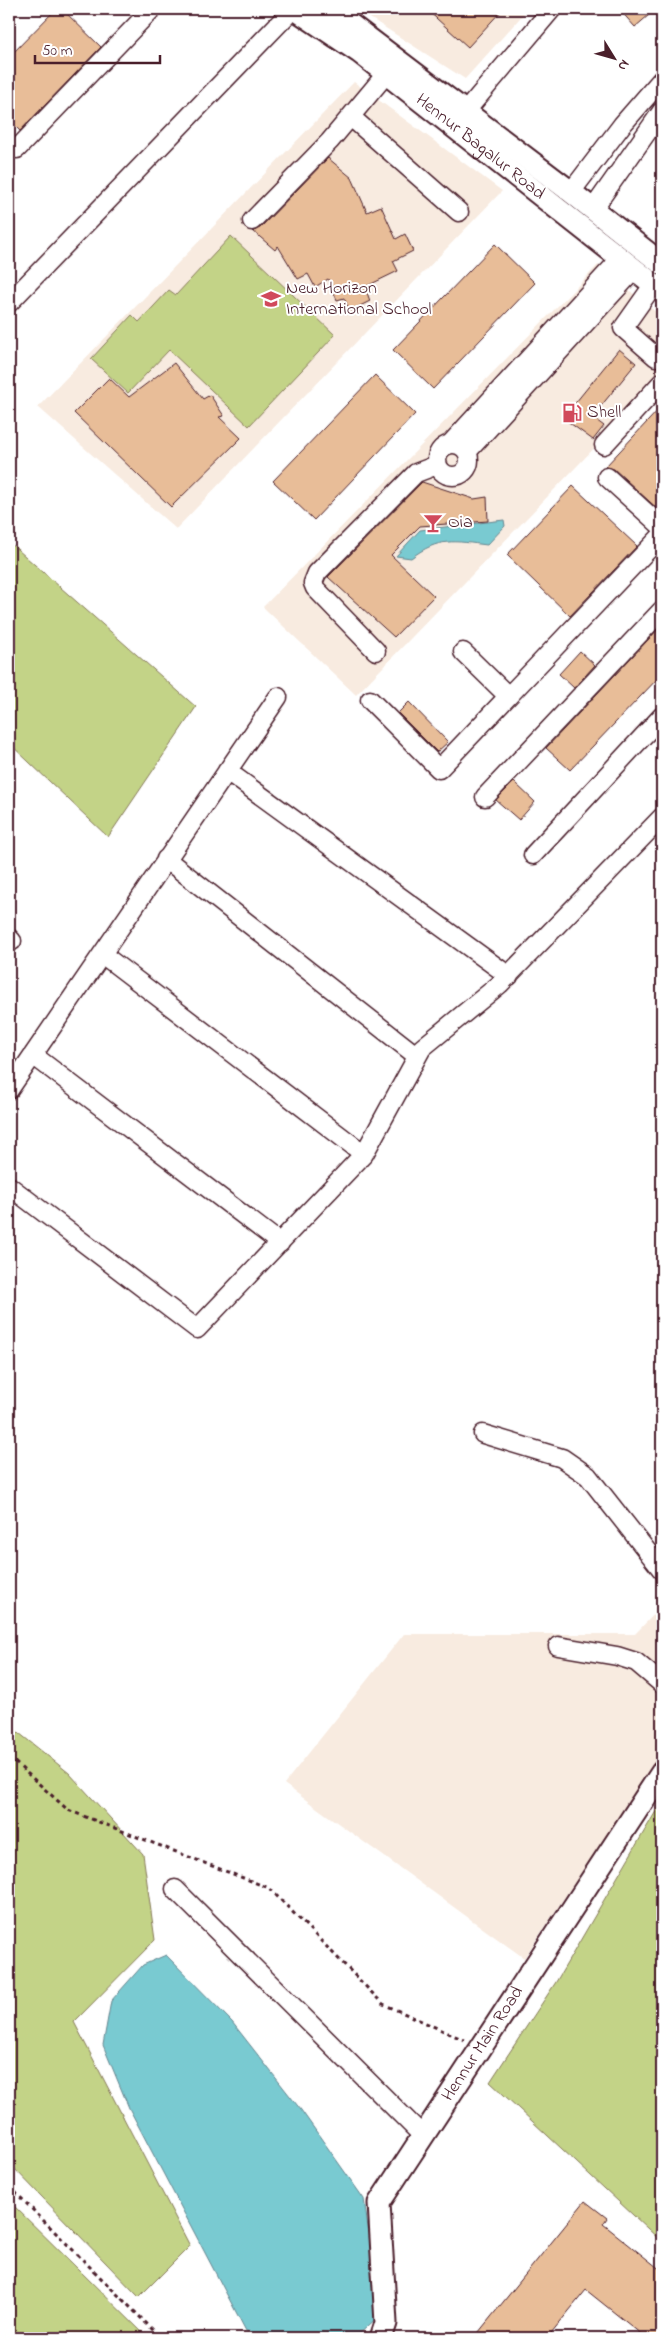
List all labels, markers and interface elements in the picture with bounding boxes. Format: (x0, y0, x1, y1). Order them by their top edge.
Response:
scale bar (35, 32, 160, 64)
north arrow (588, 32, 638, 82)
text: 50 m (42, 40, 73, 62)
text: N (612, 55, 634, 75)
street label: Hennur Bagalur Road (409, 88, 550, 207)
place label: New Horizon International School (286, 276, 431, 323)
school or university icon: New Horizon International School (260, 288, 282, 310)
place label: Shell (587, 400, 621, 426)
fuel station icon: Shell (561, 402, 583, 424)
place label: Oia (448, 510, 473, 536)
bar icon: Oia (422, 512, 444, 534)
street label: Hennur Main Road (436, 1981, 531, 2107)

